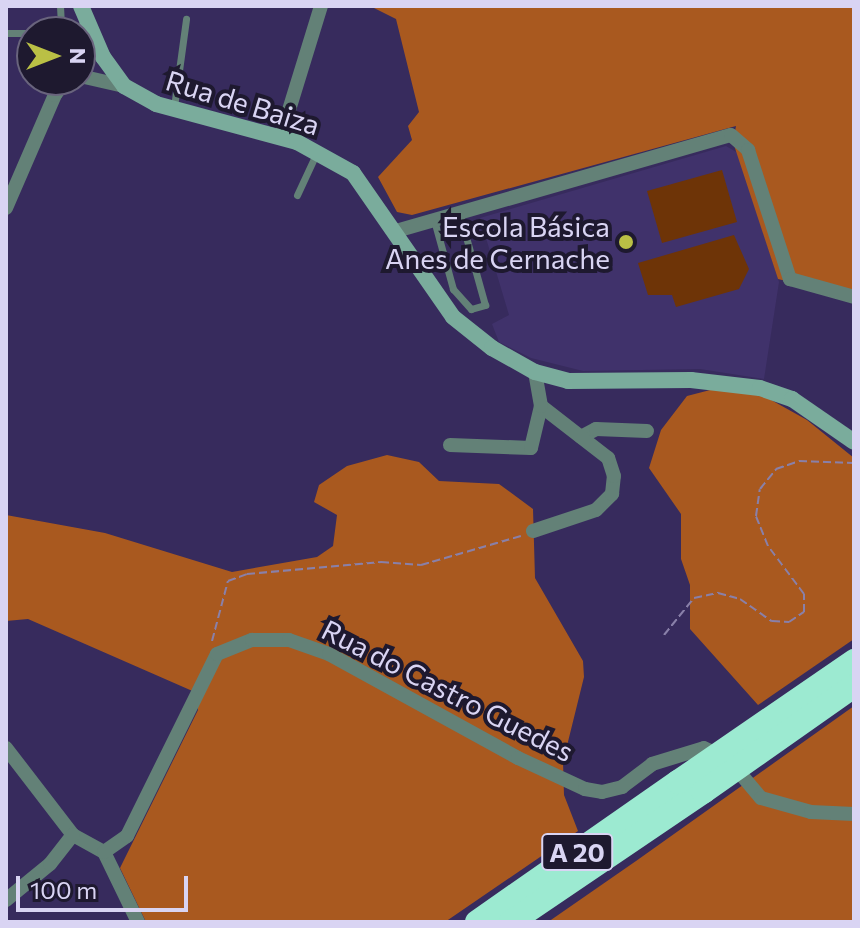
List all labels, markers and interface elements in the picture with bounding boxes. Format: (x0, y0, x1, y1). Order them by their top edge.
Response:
north arrow (16, 16, 96, 96)
text: N (65, 48, 92, 64)
street label: Rua de Baiza (162, 63, 324, 141)
place label: Escola Básica Anes de Cernache (385, 209, 610, 275)
marker: Escola Básica Anes de Cernache (617, 233, 635, 251)
street label: Rua do Castro Guedes (317, 612, 579, 768)
road number: A 20 (541, 830, 613, 874)
scale bar (20, 860, 192, 910)
text: 100 m (30, 875, 97, 904)

